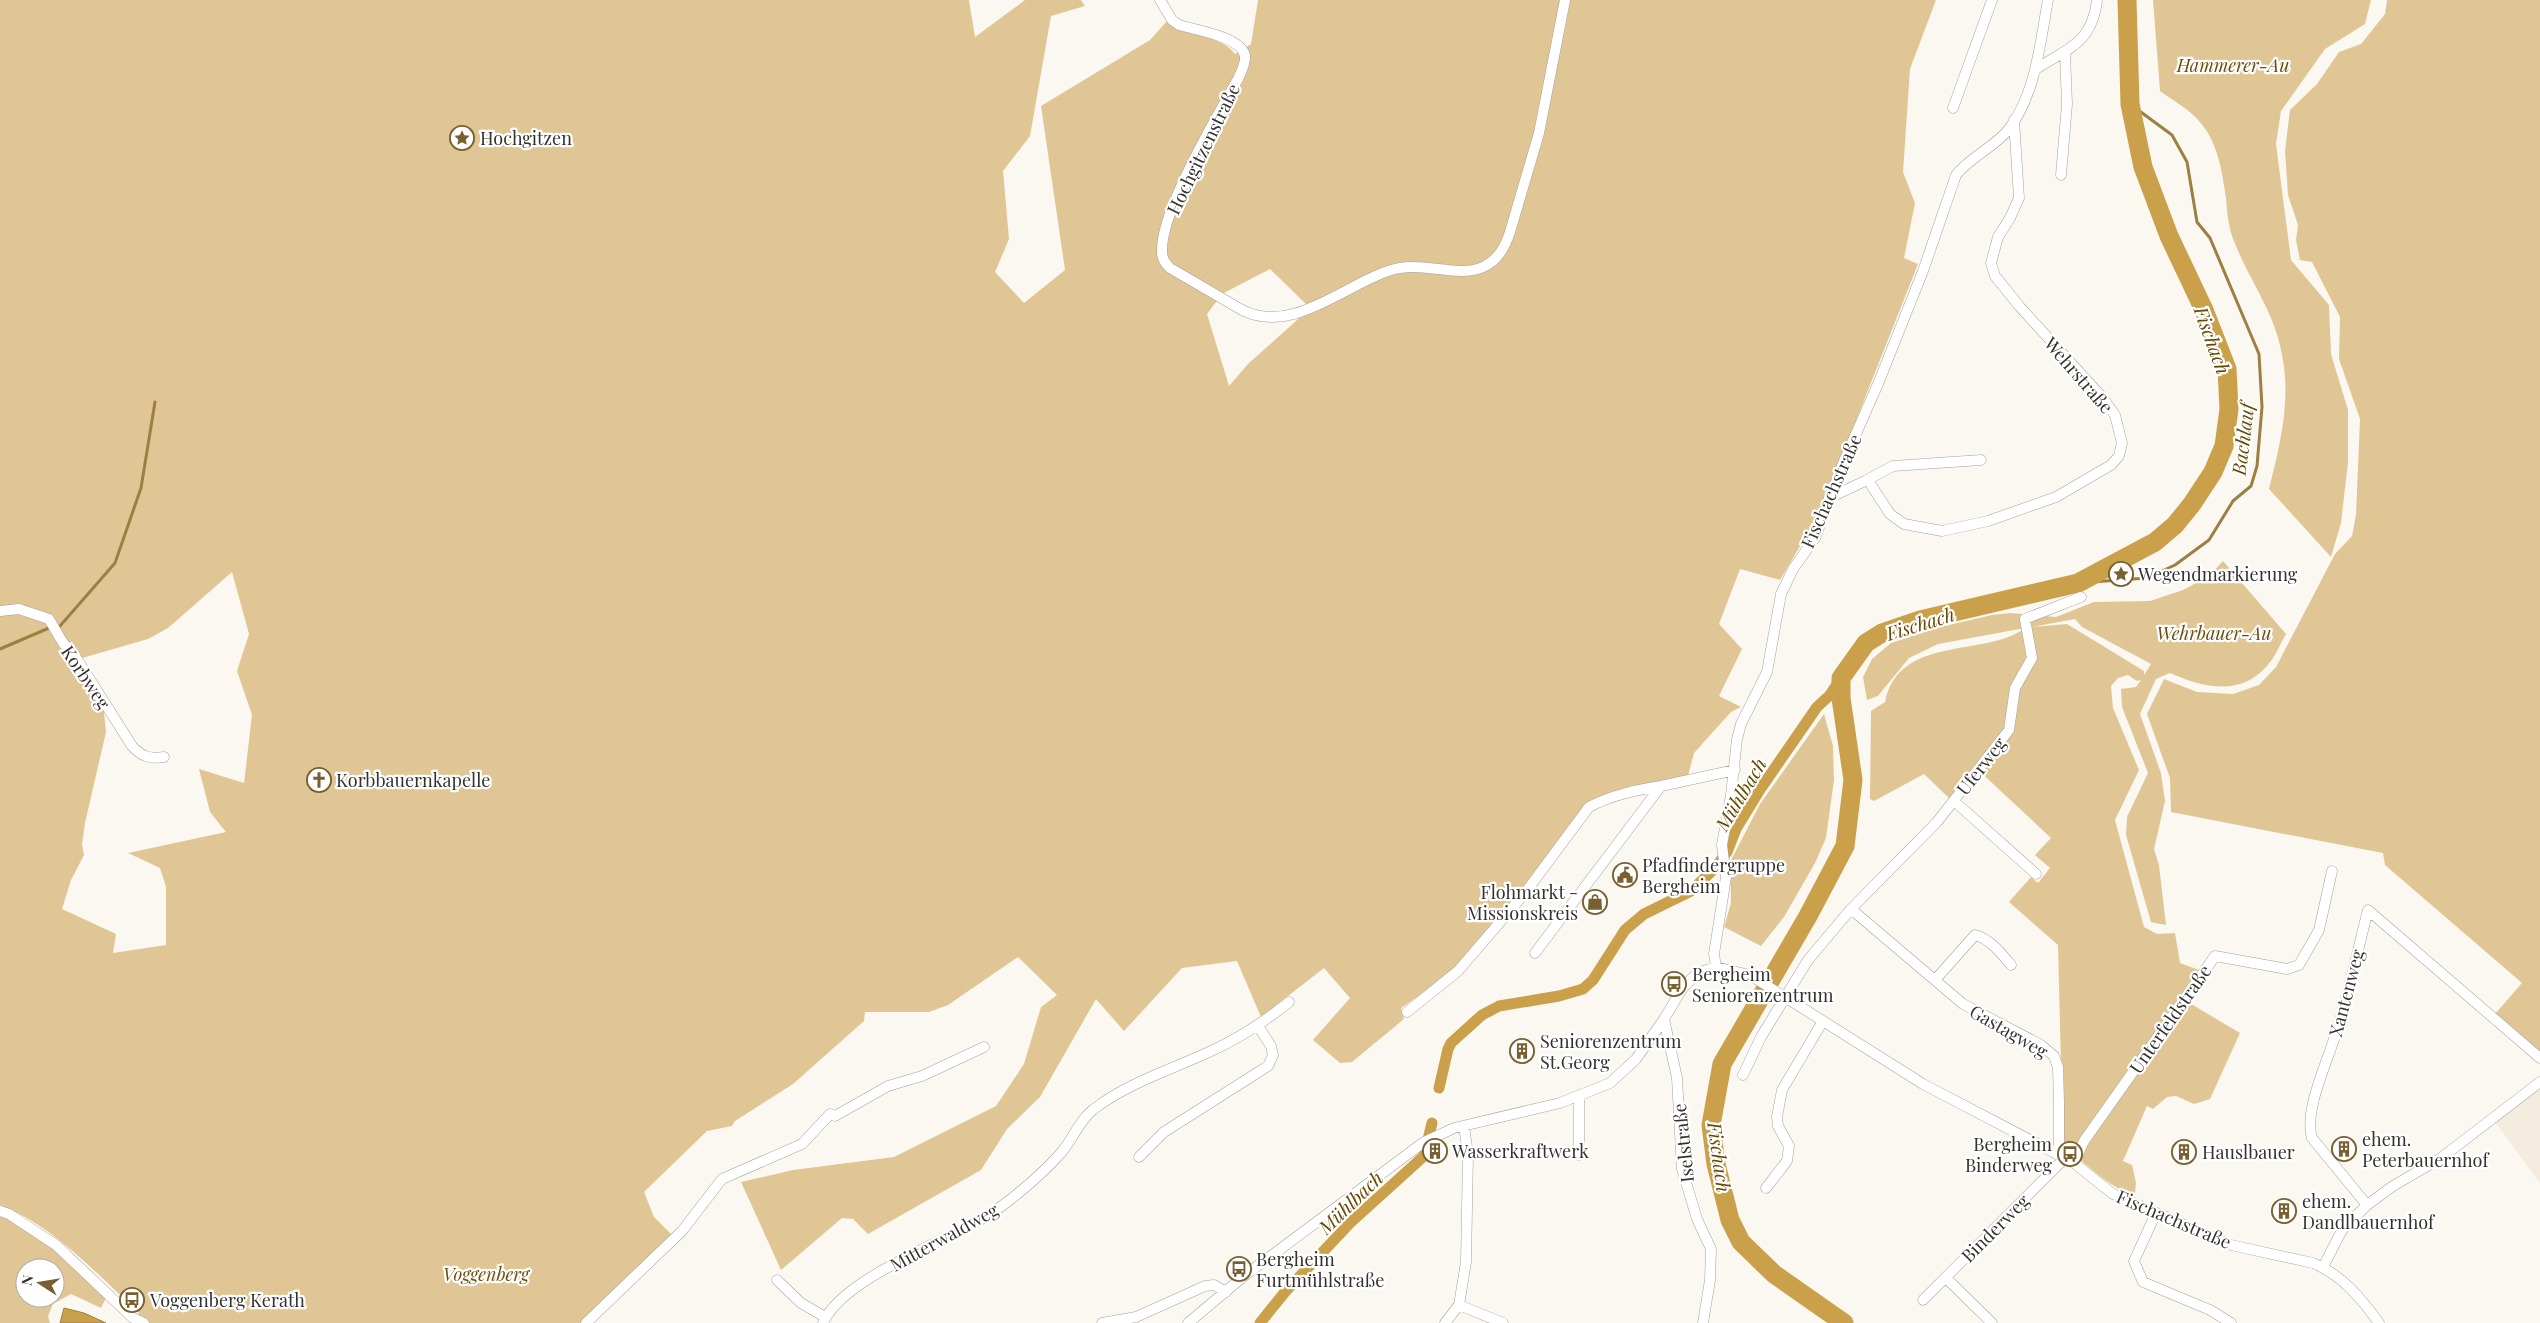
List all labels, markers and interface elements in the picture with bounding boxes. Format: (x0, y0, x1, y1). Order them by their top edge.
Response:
park label: Hammerer-Au (2176, 53, 2289, 77)
street label: Hochgitzenstraße (1161, 80, 1245, 218)
place icon: Hochgitzen (449, 125, 475, 151)
place label: Hochgitzen (480, 126, 572, 150)
water label: Fischach (2188, 302, 2237, 378)
street label: Wehrstraße (2039, 331, 2119, 418)
water label: Bachlauf (2225, 398, 2260, 478)
street label: Fischachstraße (1795, 430, 1867, 552)
place icon: Wegendmarkierung (2108, 561, 2134, 587)
place label: Wegendmarkierung (2137, 562, 2298, 586)
water label: Fischach (1882, 600, 1957, 646)
park label: Wehrbauer-Au (2156, 621, 2272, 645)
street label: Korbweg (56, 641, 116, 714)
street label: Uferweg (1951, 732, 2011, 800)
water label: Mühlbach (1708, 753, 1772, 836)
church icon: Korbbauernkapelle (306, 767, 332, 793)
place label: Korbbauernkapelle (336, 768, 490, 792)
place label: Pfadfindergruppe Bergheim (1642, 853, 1785, 898)
public building icon: Pfadfindergruppe Bergheim (1612, 862, 1638, 888)
place label: Flohmarkt - Missionskreis (1467, 880, 1578, 925)
shop icon: Flohmarkt - Missionskreis (1582, 889, 1608, 915)
street label: Xantenweg (2323, 946, 2369, 1039)
street label: Unterfeldstraße (2124, 960, 2216, 1078)
place label: Bergheim Seniorenzentrum (1692, 962, 1833, 1007)
bus stop icon: Bergheim Seniorenzentrum (1661, 971, 1687, 997)
street label: Gastagweg (1966, 999, 2053, 1063)
place label: Seniorenzentrum St.Georg (1540, 1029, 1681, 1074)
building icon: Seniorenzentrum St.Georg (1509, 1038, 1535, 1064)
street label: Iselstraße (1667, 1102, 1699, 1184)
water label: Fischach (1702, 1119, 1738, 1194)
place label: ehem. Peterbauernhof (2362, 1127, 2490, 1172)
place label: Bergheim Binderweg (1965, 1132, 2052, 1177)
building icon: ehem. Peterbauernhof (2331, 1136, 2357, 1162)
building icon: Wasserkraftwerk (1422, 1138, 1448, 1164)
place label: Wasserkraftwerk (1451, 1139, 1589, 1163)
building icon: Hauslbauer (2171, 1139, 2197, 1165)
place label: Hauslbauer (2202, 1140, 2295, 1164)
bus stop icon: Bergheim Binderweg (2057, 1141, 2083, 1167)
water label: Mühlbach (1311, 1165, 1388, 1240)
street label: Fischachstraße (2113, 1184, 2235, 1254)
street label: Binderweg (1956, 1188, 2035, 1267)
place label: ehem. Dandlbauernhof (2302, 1189, 2436, 1234)
street label: Mitterwaldweg (885, 1197, 1003, 1277)
building icon: ehem. Dandlbauernhof (2271, 1198, 2297, 1224)
place label: Bergheim Furtmühlstraße (1256, 1247, 1384, 1292)
bus stop icon: Bergheim Furtmühlstraße (1226, 1256, 1252, 1282)
north arrow (15, 1258, 65, 1308)
park label: Voggenberg (443, 1262, 531, 1286)
text: N (16, 1273, 37, 1287)
bus stop icon: Voggenberg Kerath (119, 1287, 145, 1313)
place label: Voggenberg Kerath (149, 1288, 305, 1312)

